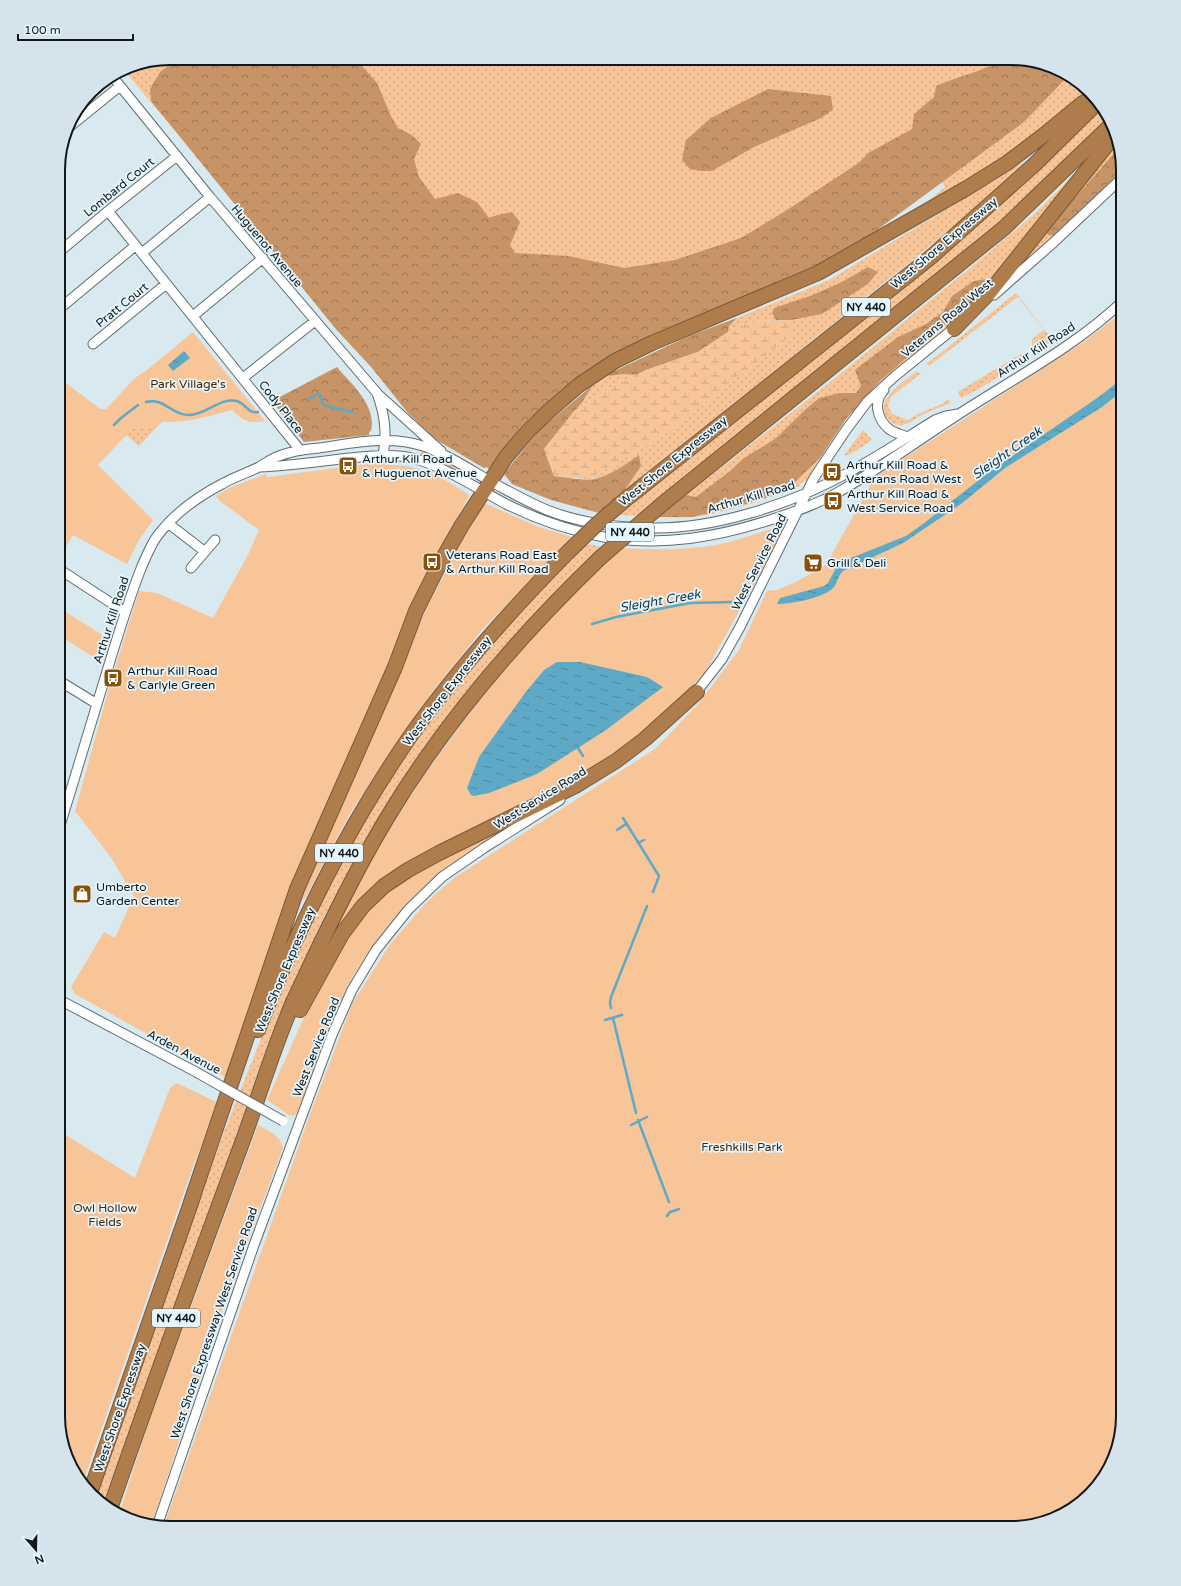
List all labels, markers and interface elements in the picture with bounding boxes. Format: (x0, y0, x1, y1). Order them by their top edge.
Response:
scale bar (18, 16, 133, 42)
text: 100 m (24, 23, 61, 37)
street label: Lombard Court (81, 154, 157, 220)
street label: West Shore Expressway (888, 194, 1001, 292)
street label: Huguenot Avenue (229, 202, 306, 290)
street label: Veterans Road West (898, 275, 996, 360)
street label: Pratt Court (93, 279, 151, 330)
road number: NY 440 (842, 298, 890, 316)
street label: Arthur Kill Road (994, 319, 1078, 381)
park label: Park Village's (150, 377, 226, 391)
street label: Cody Place (256, 378, 306, 436)
street label: West Shore Expressway (616, 413, 730, 509)
water label: Sleight Creek (969, 423, 1046, 483)
place label: Arthur Kill Road & Huguenot Avenue (362, 452, 477, 480)
bus stop icon: Arthur Kill Road & Huguenot Avenue (337, 455, 359, 477)
place label: Arthur Kill Road & Veterans Road West (846, 458, 962, 486)
bus stop icon: Arthur Kill Road & Veterans Road West (821, 461, 843, 483)
street label: Arthur Kill Road (706, 478, 796, 516)
place label: Arthur Kill Road & West Service Road (847, 487, 953, 515)
bus stop icon: Arthur Kill Road & West Service Road (822, 490, 844, 512)
street label: West Service Road (729, 511, 789, 613)
road number: NY 440 (606, 523, 654, 541)
place label: Veterans Road East & Arthur Kill Road (446, 548, 558, 576)
bus stop icon: Veterans Road East & Arthur Kill Road (421, 551, 443, 573)
supermarket icon: Grill & Deli (802, 552, 824, 574)
place label: Grill & Deli (827, 556, 886, 570)
street label: Arthur Kill Road (90, 575, 132, 665)
water label: Sleight Creek (618, 586, 702, 616)
street label: West Shore Expressway (400, 633, 494, 748)
place label: Arthur Kill Road & Carlyle Green (127, 664, 218, 692)
bus stop icon: Arthur Kill Road & Carlyle Green (102, 667, 124, 689)
street label: West Service Road (491, 764, 589, 832)
road number: NY 440 (315, 844, 363, 862)
place label: Umberto Garden Center (96, 880, 179, 908)
shop icon: Umberto Garden Center (71, 883, 93, 905)
street label: West Shore Expressway (252, 905, 318, 1035)
street label: West Service Road (290, 995, 342, 1099)
street label: Arden Avenue (145, 1027, 223, 1077)
park label: Freshkills Park (701, 1140, 783, 1154)
park label: Owl Hollow Fields (73, 1201, 138, 1229)
street label: West Shore Expressway West Service Road (168, 1205, 260, 1441)
road number: NY 440 (152, 1309, 200, 1327)
street label: West Shore Expressway (91, 1341, 149, 1474)
north arrow (16, 1530, 56, 1570)
text: N (33, 1551, 46, 1567)

